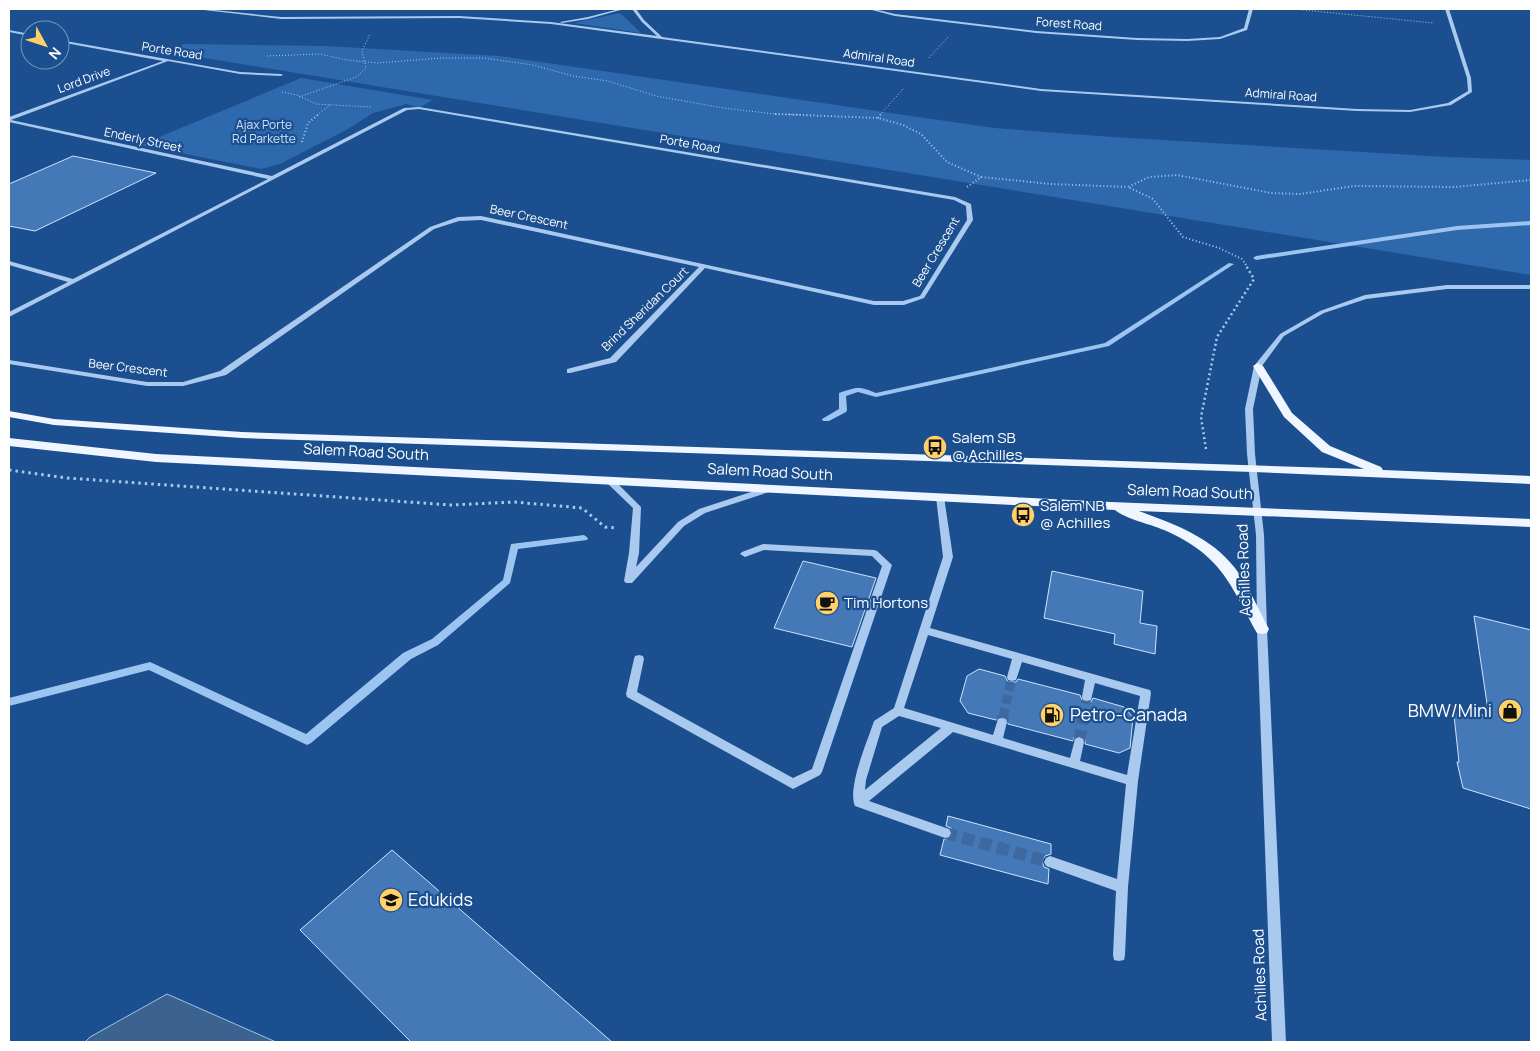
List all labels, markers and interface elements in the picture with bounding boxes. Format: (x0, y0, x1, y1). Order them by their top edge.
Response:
street label: Forest Road (1035, 13, 1103, 34)
north arrow (20, 20, 70, 70)
street label: Porte Road (141, 37, 204, 64)
text: N (45, 44, 66, 64)
street label: Admiral Road (842, 44, 916, 71)
street label: Lord Drive (55, 62, 113, 97)
street label: Admiral Road (1244, 84, 1318, 105)
park label: Ajax Porte Rd Parkette (232, 116, 296, 147)
street label: Enderly Street (103, 123, 184, 156)
street label: Porte Road (659, 130, 722, 157)
street label: Beer Crescent (488, 200, 570, 233)
street label: Beer Crescent (908, 213, 963, 290)
street label: Brind Sheridan Court (597, 262, 692, 355)
street label: Beer Crescent (88, 354, 169, 381)
place label: Salem SB @ Achilles (952, 427, 1023, 465)
bus stop icon: Salem SB @ Achilles (922, 434, 948, 460)
street label: Salem Road South (303, 438, 429, 465)
street label: Salem Road South (707, 458, 833, 485)
street label: Salem Road South (1127, 479, 1253, 504)
place label: Salem NB @ Achilles (1040, 495, 1111, 533)
bus stop icon: Salem NB @ Achilles (1010, 502, 1036, 528)
street label: Achilles Road (1231, 523, 1256, 617)
cafe icon: Tim Hortons (814, 590, 840, 616)
place label: Tim Hortons (844, 592, 928, 613)
place label: BMW/Mini (1408, 698, 1492, 722)
shop icon: BMW/Mini (1497, 698, 1523, 724)
fuel station icon: Petro-Canada (1039, 702, 1065, 728)
place label: Petro-Canada (1070, 702, 1187, 726)
school or university icon: Edukids (378, 887, 404, 913)
place label: Edukids (408, 887, 473, 911)
street label: Achilles Road (1247, 928, 1272, 1022)

